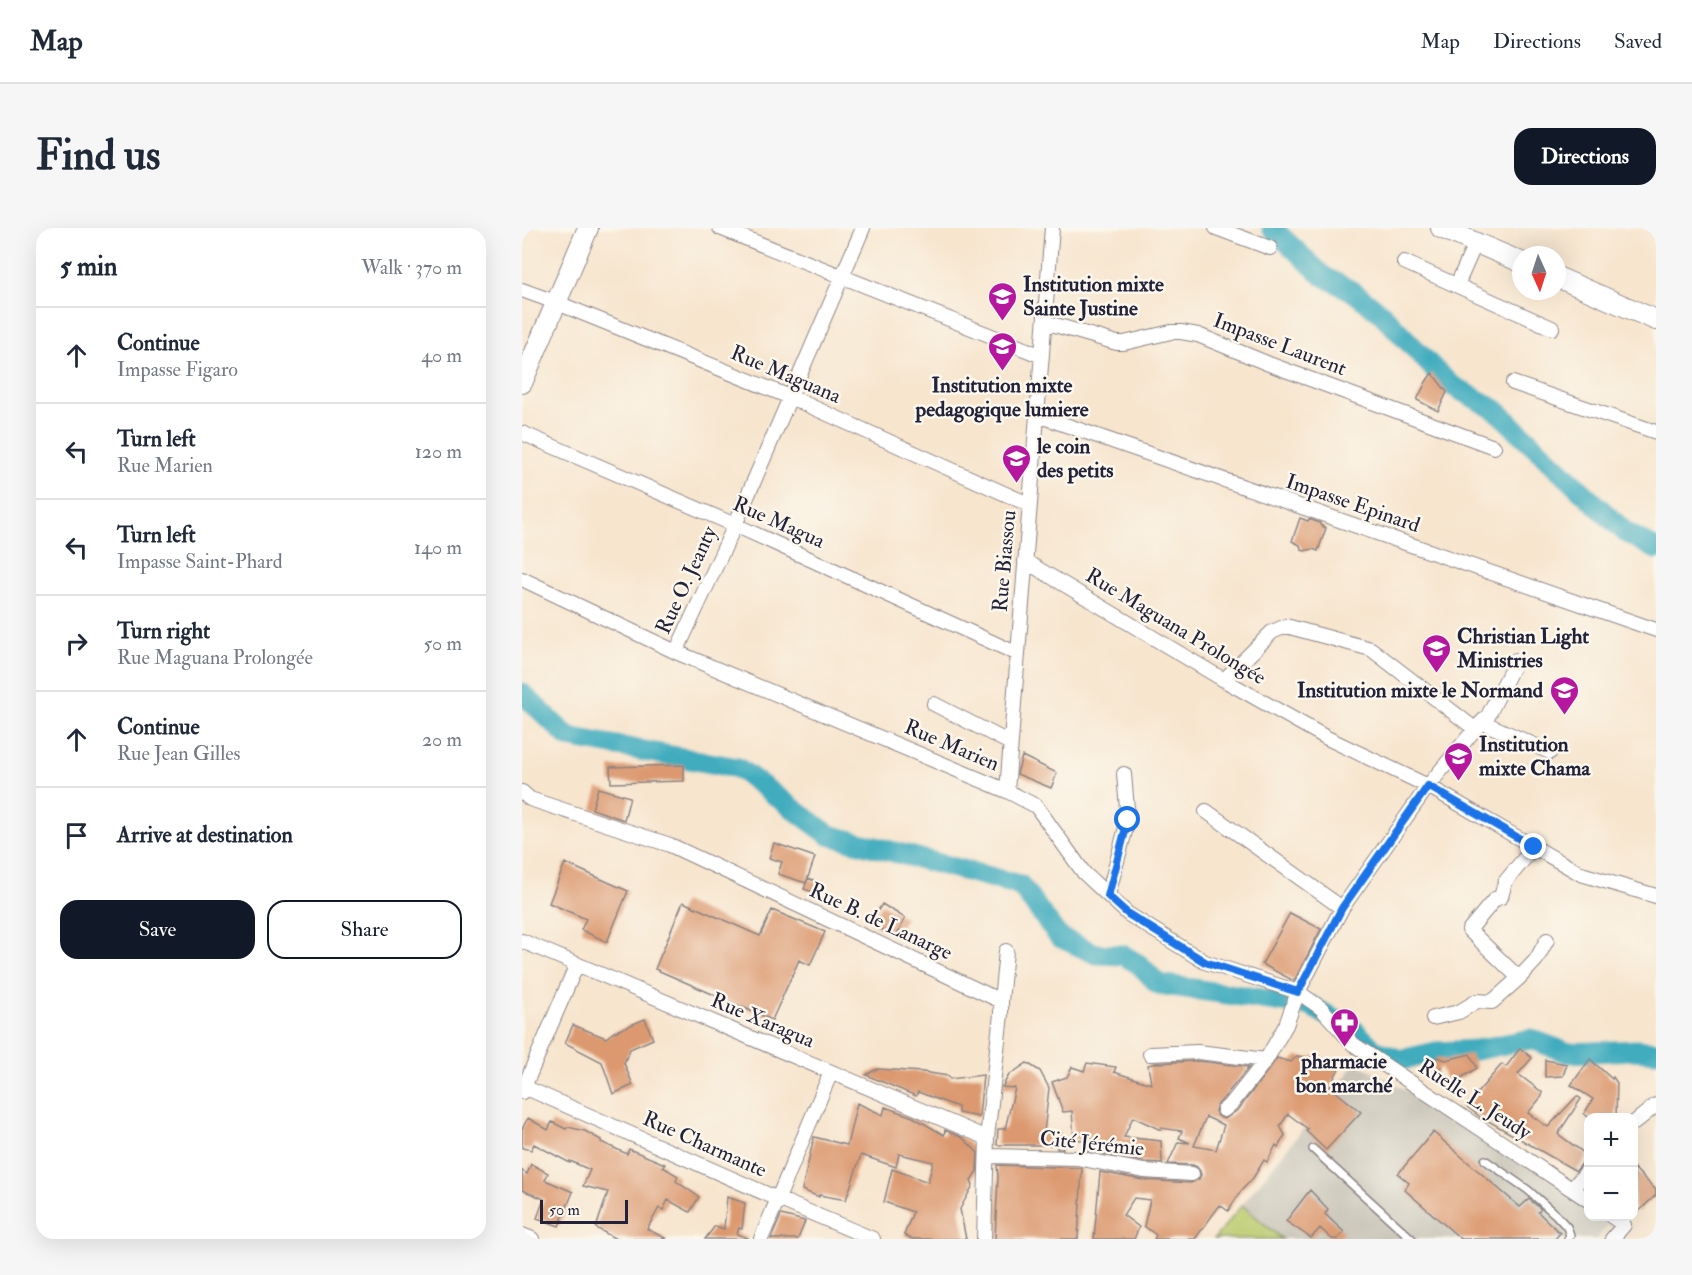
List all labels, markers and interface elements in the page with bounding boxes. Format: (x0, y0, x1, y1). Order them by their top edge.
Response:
text: Map (30, 24, 83, 59)
text: Map (1420, 28, 1460, 55)
text: Directions (1493, 28, 1581, 55)
text: Saved (1614, 28, 1662, 55)
button: Directions (1514, 128, 1656, 185)
text: Find us (36, 130, 160, 182)
north arrow (1512, 246, 1566, 300)
text: 5 min (60, 251, 117, 283)
text: Walk · 370 m (361, 255, 462, 280)
place label: Institution mixte Sainte Justine (1023, 271, 1164, 322)
school or university icon: Institution mixte Sainte Justine (986, 280, 1018, 322)
street label: Impasse Laurent (1209, 307, 1350, 382)
text: Continue (117, 329, 200, 357)
school or university icon: Institution mixte pedagogique lumiere (986, 330, 1018, 372)
icon: ahead (60, 339, 93, 372)
street label: Rue Maguana (727, 339, 845, 410)
text: 40 m (421, 343, 462, 368)
text: Impasse Figaro (117, 357, 238, 382)
place label: Institution mixte pedagogique lumiere (915, 372, 1089, 423)
text: Turn left (117, 425, 196, 453)
place label: le coin des petits (1036, 433, 1113, 484)
icon: left (60, 435, 93, 468)
text: 120 m (415, 439, 462, 464)
school or university icon: le coin des petits (1000, 442, 1032, 484)
text: Rue Marien (117, 453, 213, 478)
street label: Impasse Epinard (1282, 468, 1424, 539)
street label: Rue Magua (729, 490, 829, 555)
street label: Rue Biassou (987, 509, 1022, 613)
text: Turn left (117, 521, 196, 549)
street label: Rue O. Jeanty (650, 521, 724, 639)
icon: left (60, 531, 93, 564)
text: 140 m (414, 535, 462, 560)
text: Impasse Saint-Phard (117, 549, 283, 574)
street label: Rue Maguana Prolongée (1081, 562, 1271, 691)
text: Turn right (117, 617, 210, 645)
place label: Christian Light Ministries (1456, 623, 1589, 674)
icon: right (60, 627, 93, 660)
text: 50 m (423, 631, 462, 656)
school or university icon: Christian Light Ministries (1420, 632, 1452, 674)
text: Rue Maguana Prolongée (117, 645, 313, 670)
school or university icon: Institution mixte le Normand (1548, 674, 1580, 716)
place label: Institution mixte le Normand (1297, 677, 1544, 704)
text: Continue (117, 713, 200, 741)
street label: Rue Marien (900, 713, 1004, 778)
icon: ahead (60, 723, 93, 756)
text: 20 m (422, 727, 462, 752)
place label: Institution mixte Chama (1479, 731, 1592, 782)
school or university icon: Institution mixte Chama (1442, 740, 1474, 782)
text: Rue Jean Gilles (117, 741, 240, 766)
route start (1114, 806, 1140, 832)
icon: arrive (60, 819, 93, 852)
text: Arrive at destination (117, 821, 293, 849)
route end (1520, 833, 1546, 859)
street label: Rue B. de Lanarge (805, 877, 957, 966)
button: Save (60, 900, 255, 959)
button: Share (267, 900, 462, 959)
street label: Rue Xaragua (707, 986, 819, 1055)
pharmacy icon: pharmacie bon marché (1328, 1006, 1360, 1048)
place label: pharmacie bon marché (1295, 1048, 1394, 1099)
street label: Ruelle L. Jeudy (1413, 1053, 1537, 1146)
street label: Rue Charmante (639, 1105, 771, 1184)
map controls (1584, 1113, 1638, 1221)
button: + (1584, 1113, 1638, 1167)
street label: Cité Jérémie (1038, 1125, 1146, 1162)
button: − (1584, 1167, 1638, 1221)
scale bar (540, 1197, 628, 1224)
text: 50 m (549, 1200, 580, 1220)

